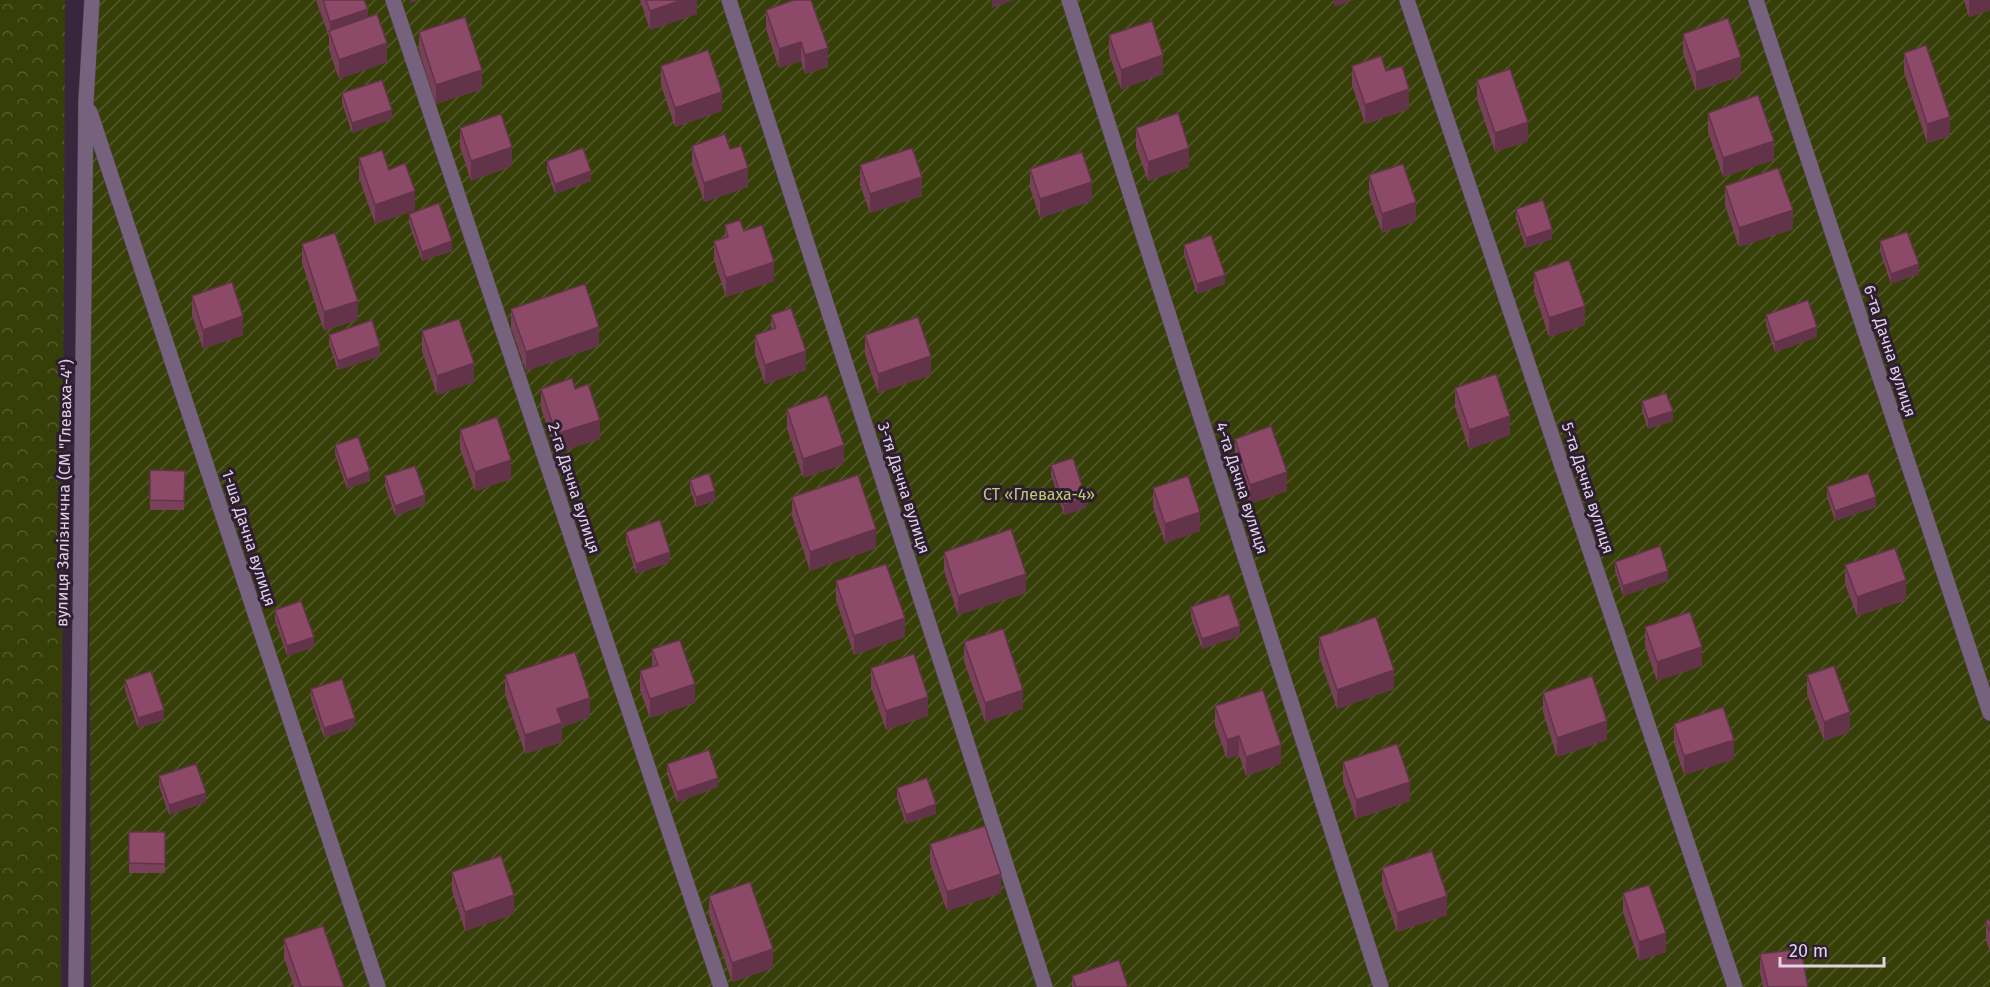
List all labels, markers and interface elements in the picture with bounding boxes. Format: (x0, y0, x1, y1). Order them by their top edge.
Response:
street label: 6-та Дачна вулиця (1860, 283, 1920, 419)
street label: вулиця Залізнична (СМ "Глеваха-4") (52, 359, 76, 627)
street label: 2-га Дачна вулиця (544, 420, 604, 556)
street label: 3-тя Дачна вулиця (874, 420, 934, 556)
street label: 4-та Дачна вулиця (1212, 420, 1272, 556)
street label: 5-та Дачна вулиця (1558, 420, 1618, 556)
street label: 1-ша Дачна вулиця (218, 467, 280, 609)
park label: СТ «Глеваха-4» (983, 485, 1095, 504)
scale bar (1780, 930, 1884, 968)
text: 20 m (1789, 940, 1828, 962)

